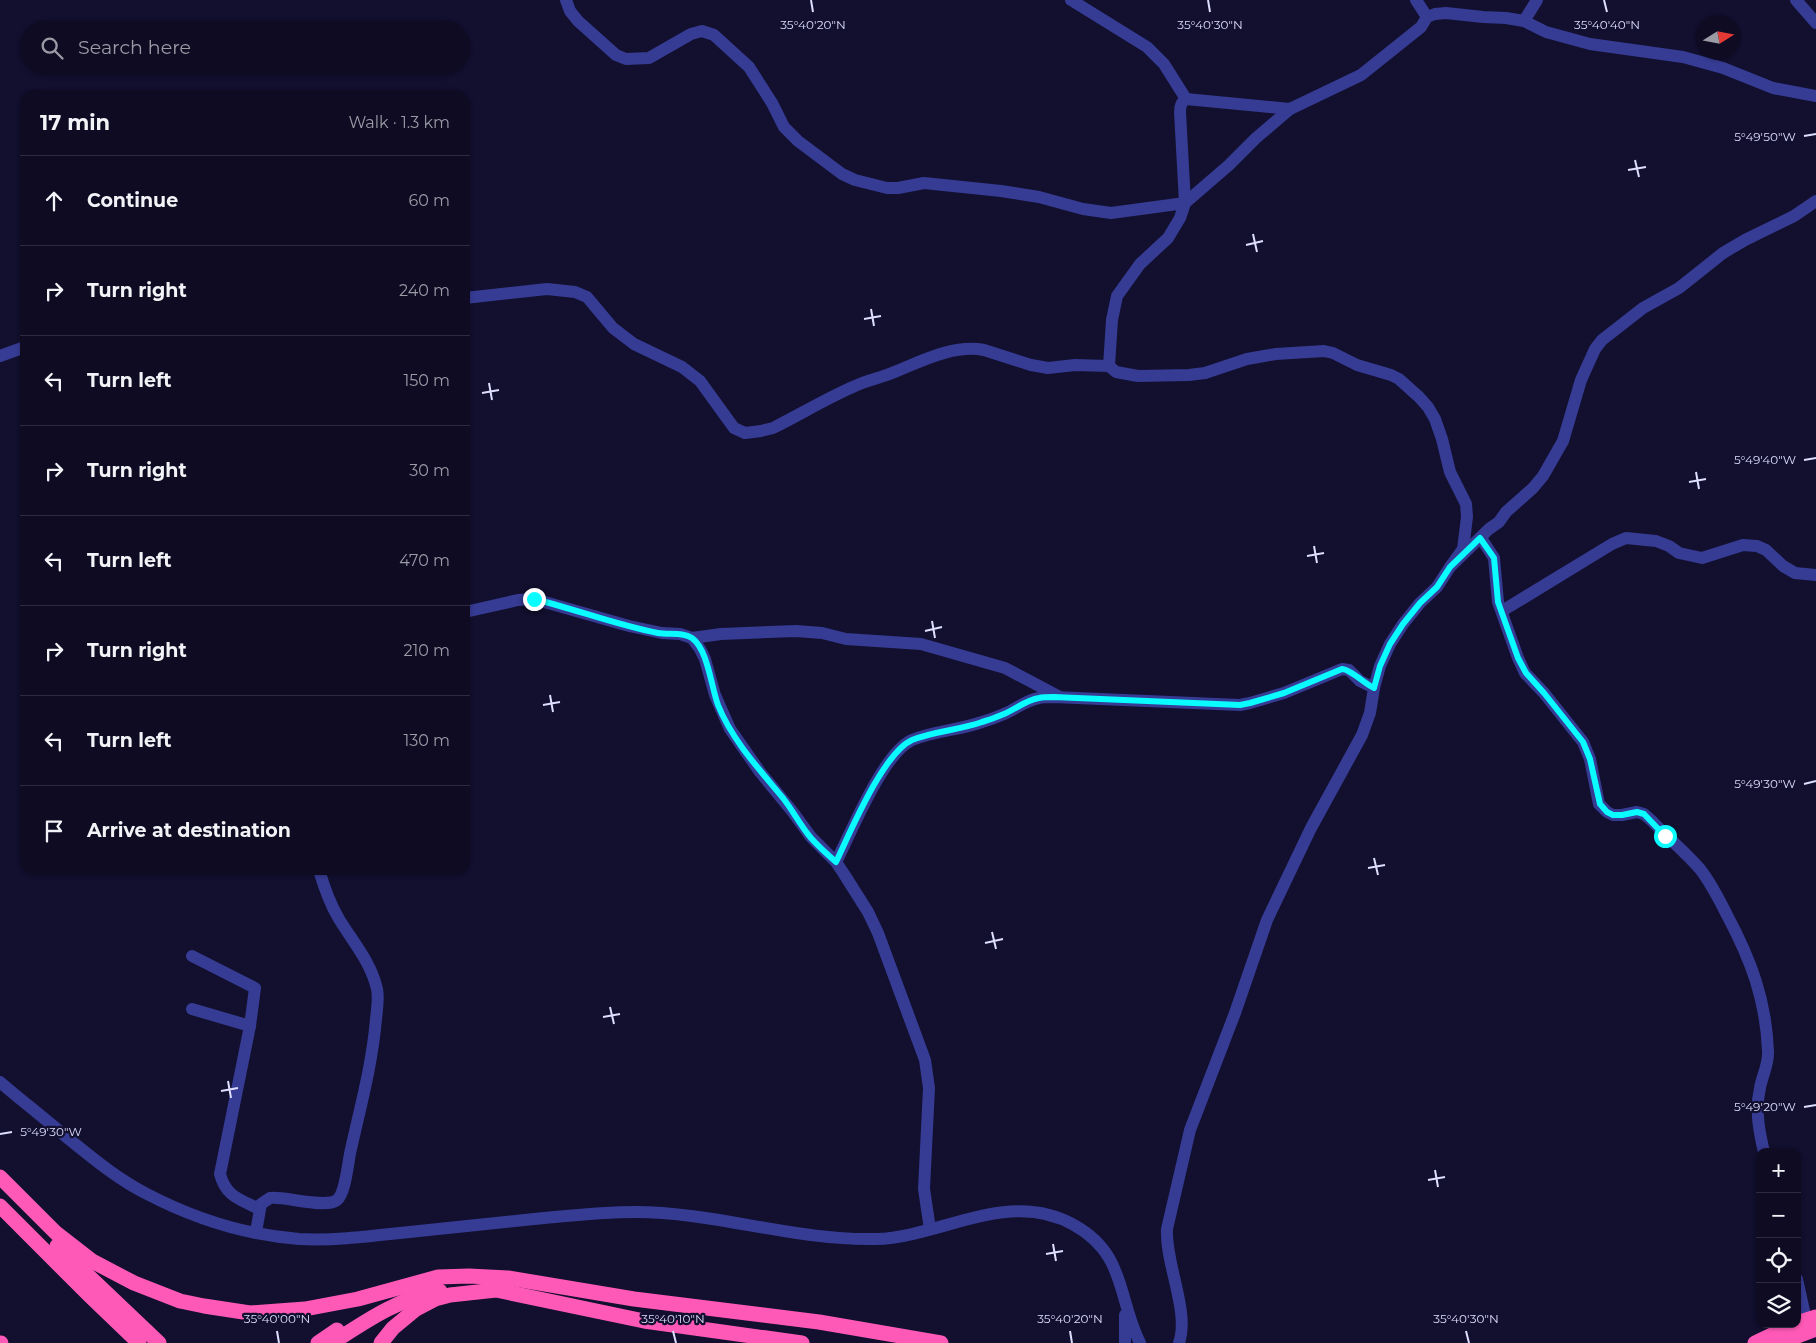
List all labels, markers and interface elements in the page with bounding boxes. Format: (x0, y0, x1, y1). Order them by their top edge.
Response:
north arrow (1696, 15, 1741, 60)
text: 35°40'20"N (780, 17, 846, 32)
text: 35°40'30"N (1177, 17, 1243, 32)
text: 35°40'40"N (1574, 17, 1640, 32)
search box (20, 20, 470, 75)
icon: search (38, 34, 66, 62)
text: Search here (78, 36, 191, 59)
text: 17 min (40, 110, 110, 135)
text: Walk · 1.3 km (348, 113, 450, 132)
text: 5°49'50"W (1734, 129, 1796, 144)
icon: ahead (40, 187, 68, 215)
text: Continue (87, 189, 178, 212)
text: 60 m (408, 191, 450, 210)
icon: right (40, 277, 68, 305)
text: Turn right (87, 279, 187, 302)
text: 240 m (399, 281, 450, 300)
icon: left (40, 367, 68, 395)
text: Turn left (87, 369, 172, 392)
text: 150 m (403, 371, 450, 390)
text: 5°49'40"W (1734, 452, 1796, 467)
icon: right (40, 457, 68, 485)
text: Turn right (87, 459, 187, 482)
text: 30 m (409, 461, 450, 480)
icon: left (40, 547, 68, 575)
text: Turn left (87, 549, 172, 572)
text: 470 m (399, 551, 450, 570)
route end (523, 588, 546, 611)
icon: right (40, 637, 68, 665)
text: Turn right (87, 639, 187, 662)
text: 210 m (403, 641, 450, 660)
icon: left (40, 727, 68, 755)
text: Turn left (87, 729, 172, 752)
text: 130 m (403, 731, 450, 750)
text: 5°49'30"W (1734, 776, 1796, 791)
icon: arrive (40, 817, 68, 845)
text: Arrive at destination (87, 819, 291, 842)
route start (1654, 825, 1677, 848)
text: 5°49'20"W (1734, 1099, 1796, 1114)
text: 5°49'30"W (20, 1124, 82, 1139)
map controls (1756, 1148, 1801, 1328)
button: + (1756, 1148, 1801, 1193)
button: − (1756, 1193, 1801, 1238)
button: locate (1756, 1238, 1801, 1283)
button: layers (1756, 1283, 1801, 1328)
text: 35°40'00"N (244, 1311, 310, 1326)
text: 35°40'10"N (641, 1311, 705, 1326)
text: 35°40'20"N (1037, 1311, 1103, 1326)
text: 35°40'30"N (1433, 1311, 1499, 1326)

